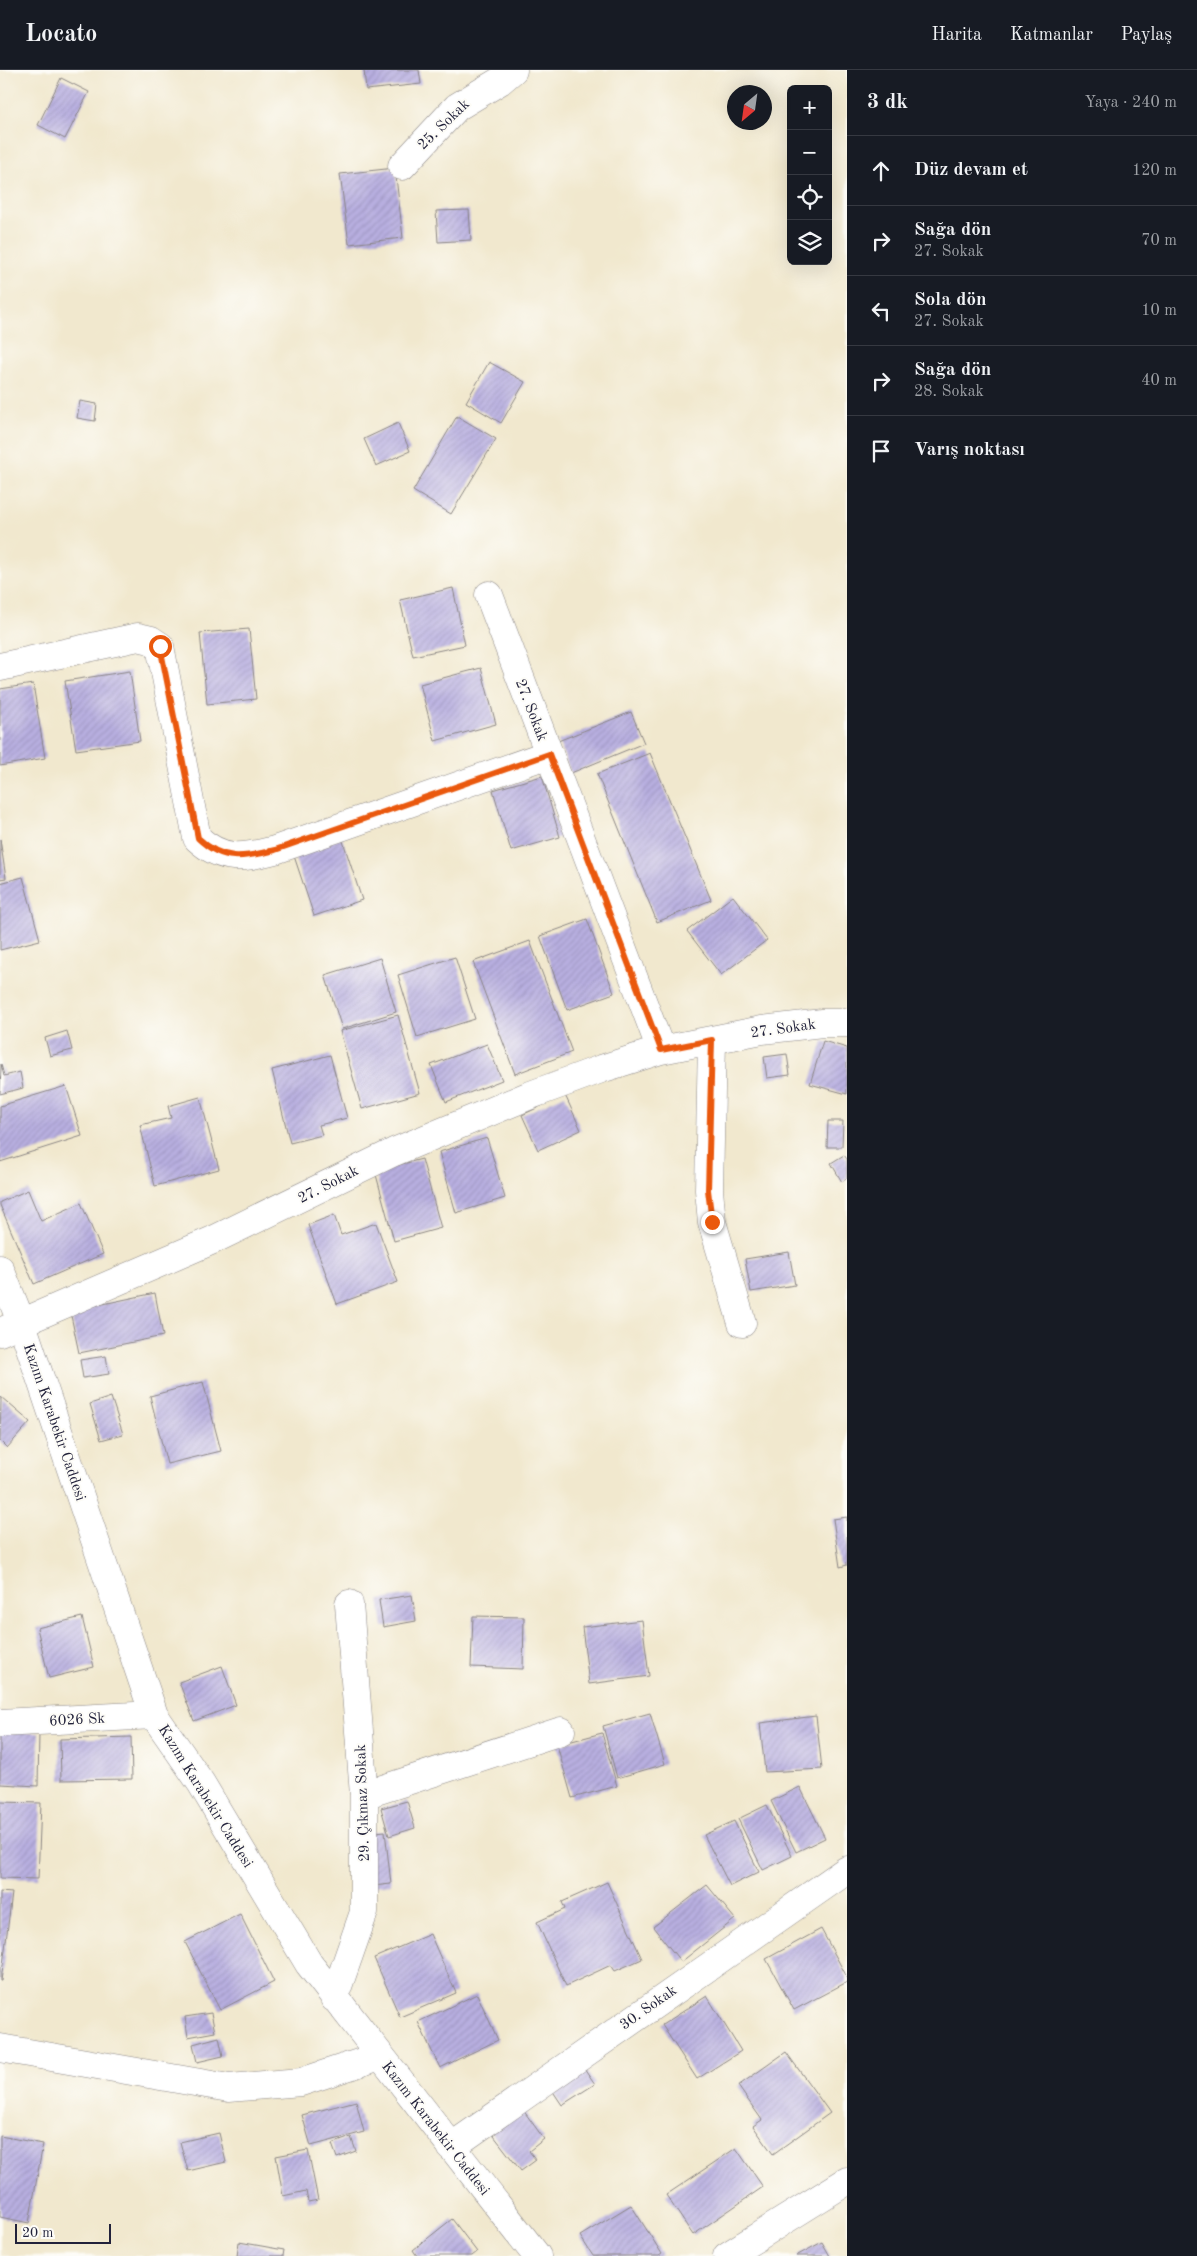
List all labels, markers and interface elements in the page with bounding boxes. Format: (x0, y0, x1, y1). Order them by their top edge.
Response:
text: Locato (25, 23, 97, 47)
text: Harita (931, 26, 982, 44)
text: Katmanlar (1010, 26, 1093, 44)
text: Paylaş (1121, 26, 1172, 44)
north arrow (727, 85, 772, 130)
map controls (787, 85, 832, 265)
button: + (787, 85, 832, 130)
text: 3 dk (867, 92, 908, 113)
text: Yaya · 240 m (1084, 95, 1177, 111)
street label: 25. Sokak (415, 97, 473, 153)
button: − (787, 130, 832, 175)
icon: ahead (867, 157, 895, 185)
text: Düz devam et (914, 161, 1028, 180)
text: 120 m (1132, 163, 1177, 179)
button: locate (787, 175, 832, 220)
button: layers (787, 220, 832, 265)
text: Sağa dön (914, 221, 991, 240)
icon: right (867, 227, 895, 255)
text: 70 m (1141, 233, 1177, 249)
text: 27. Sokak (914, 244, 984, 260)
text: Sola dön (914, 291, 987, 310)
icon: left (867, 297, 895, 325)
text: 10 m (1141, 303, 1177, 319)
text: 27. Sokak (914, 314, 984, 330)
text: Sağa dön (914, 361, 991, 380)
icon: right (867, 367, 895, 395)
text: 40 m (1141, 373, 1177, 389)
text: 28. Sokak (914, 384, 984, 400)
icon: arrive (867, 437, 895, 465)
text: Varış noktası (914, 441, 1025, 460)
route start (149, 635, 172, 658)
street label: 27. Sokak (512, 677, 549, 744)
street label: 27. Sokak (750, 1017, 817, 1041)
street label: 27. Sokak (296, 1164, 361, 1207)
route end (701, 1211, 724, 1234)
street label: Kazım Karabekir Caddesi (20, 1342, 88, 1503)
street label: 6026 Sk (49, 1712, 106, 1729)
street label: Kazım Karabekir Caddesi (155, 1723, 255, 1871)
street label: 29. Çıkmaz Sokak (354, 1744, 373, 1862)
street label: 30. Sokak (618, 1983, 680, 2033)
street label: Kazım Karabekir Caddesi (378, 2059, 492, 2199)
scale bar (15, 2221, 111, 2244)
text: 20 m (22, 2226, 53, 2240)

